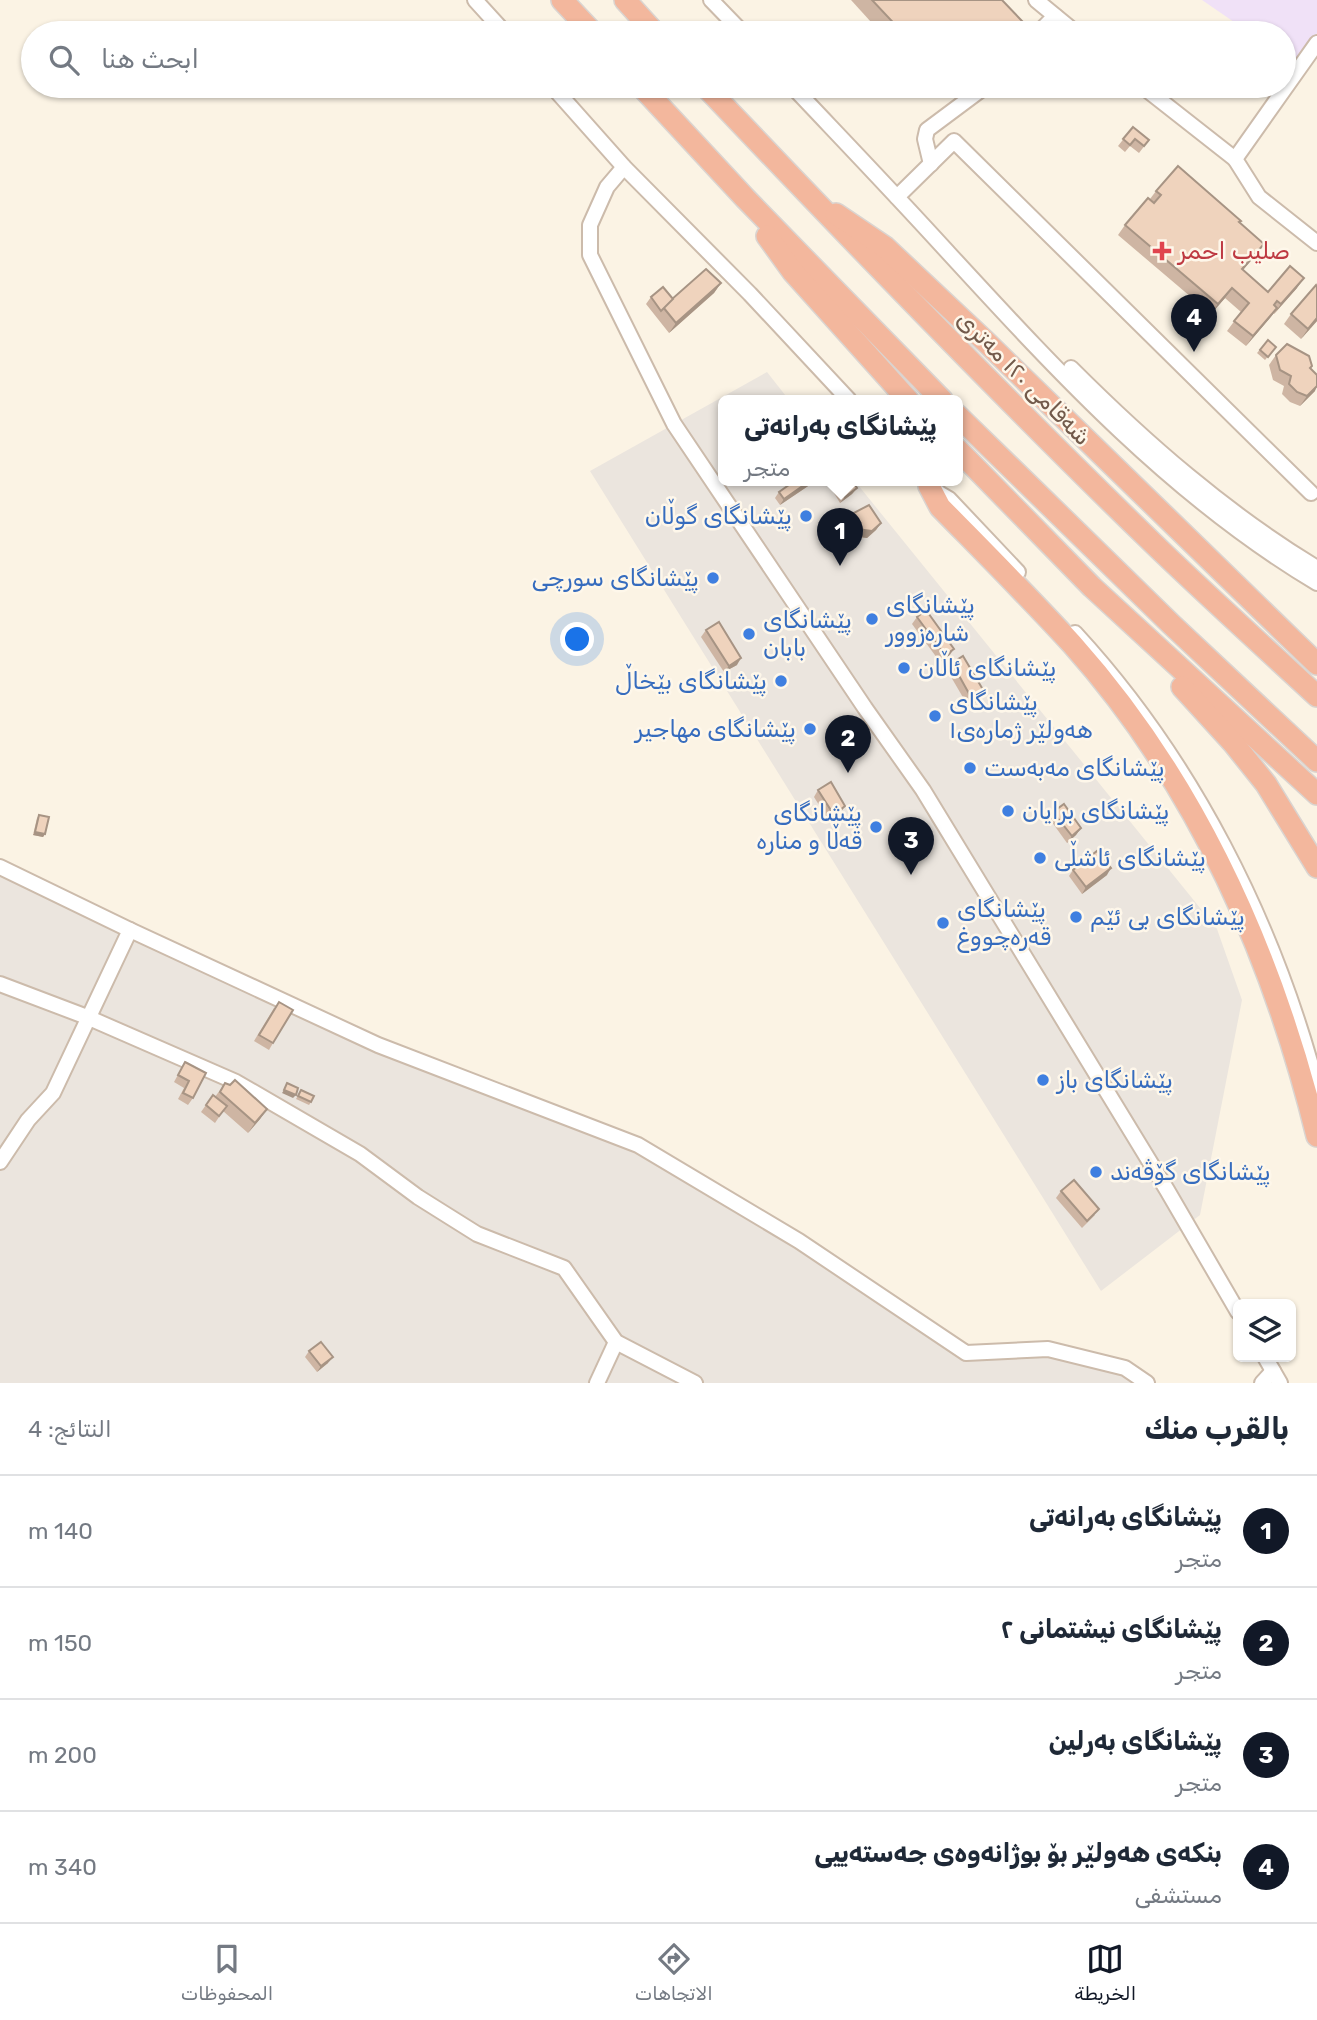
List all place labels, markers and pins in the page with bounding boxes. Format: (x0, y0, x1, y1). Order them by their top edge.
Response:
place label: صلیب احمر (1176, 237, 1290, 265)
marker: صلیب احمر (1152, 241, 1172, 261)
pin: 4 (1171, 294, 1217, 352)
place label: پێشانگای گوڵان (645, 498, 792, 532)
marker: پێشانگای گوڵان (798, 508, 814, 524)
pin: 1 (817, 508, 863, 566)
place label: پێشانگای سورچی (532, 564, 699, 594)
marker: پێشانگای سورچی (705, 570, 721, 586)
place label: پێشانگای شارەزوور (884, 591, 975, 647)
place label: پێشانگای بابان (763, 606, 852, 662)
marker: پێشانگای شارەزوور (864, 611, 880, 627)
marker: پێشانگای بابان (741, 626, 757, 642)
place label: پێشانگای ئاڵان (918, 650, 1056, 684)
marker: پێشانگای ئاڵان (896, 660, 912, 676)
place label: پێشانگای بێخاڵ (615, 663, 767, 697)
marker: پێشانگای بێخاڵ (773, 673, 789, 689)
place label: پێشانگای هەولێر ژمارەی١ (949, 688, 1093, 744)
marker: پێشانگای هەولێر ژمارەی١ (927, 708, 943, 724)
place label: پێشانگای مهاجیر (633, 715, 796, 745)
pin: 2 (825, 715, 871, 773)
marker: پێشانگای مهاجیر (802, 721, 818, 737)
place label: پێشانگای مەبەست (984, 754, 1165, 784)
marker: پێشانگای مەبەست (962, 760, 978, 776)
place label: پێشانگای برایان (1022, 797, 1170, 827)
place label: پێشانگای قەڵا و منارە (757, 799, 862, 855)
marker: پێشانگای برایان (1000, 803, 1016, 819)
pin: 3 (888, 817, 934, 875)
marker: پێشانگای قەڵا و منارە (868, 819, 884, 835)
place label: پێشانگای ئاشڵی (1054, 840, 1206, 874)
marker: پێشانگای ئاشڵی (1032, 850, 1048, 866)
place label: پێشانگای قەرەچووغ (957, 895, 1051, 953)
place label: پێشانگای بی ئێم (1090, 903, 1245, 933)
marker: پێشانگای بی ئێم (1068, 909, 1084, 925)
marker: پێشانگای قەرەچووغ (935, 915, 951, 931)
place label: پێشانگای باز (1055, 1066, 1173, 1096)
marker: پێشانگای باز (1035, 1072, 1051, 1088)
place label: پێشانگای گۆڤەند (1110, 1158, 1271, 1188)
marker: پێشانگای گۆڤەند (1088, 1164, 1104, 1180)

